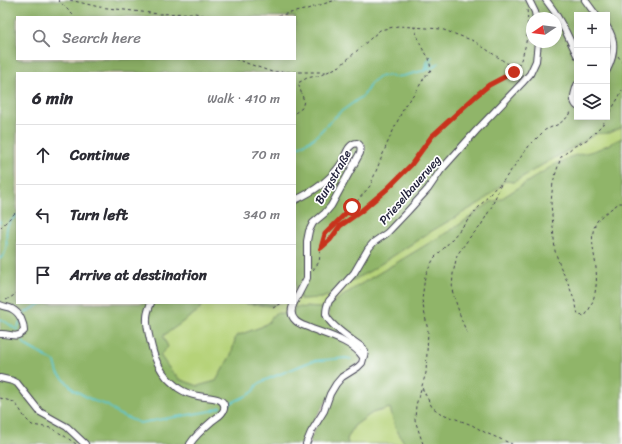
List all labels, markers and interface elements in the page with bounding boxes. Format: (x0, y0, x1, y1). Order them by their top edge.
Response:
north arrow (526, 12, 562, 48)
map controls (574, 12, 610, 120)
button: + (574, 12, 610, 48)
search box (16, 16, 296, 60)
text: Search here (62, 25, 141, 51)
icon: search (30, 27, 52, 49)
button: − (574, 48, 610, 84)
route end (505, 63, 523, 81)
text: 6 min (32, 83, 73, 113)
button: layers (574, 84, 610, 120)
text: Walk · 410 m (207, 87, 280, 110)
text: Continue (70, 142, 130, 168)
text: 70 m (251, 143, 280, 166)
icon: ahead (32, 144, 54, 166)
street label: Burgstraße (308, 145, 358, 209)
street label: Prieselbauerweg (373, 150, 447, 230)
route start (343, 198, 361, 216)
text: Turn left (70, 202, 128, 228)
text: 340 m (243, 203, 280, 226)
icon: left (32, 204, 54, 226)
text: Arrive at destination (70, 262, 207, 288)
icon: arrive (32, 264, 54, 286)

